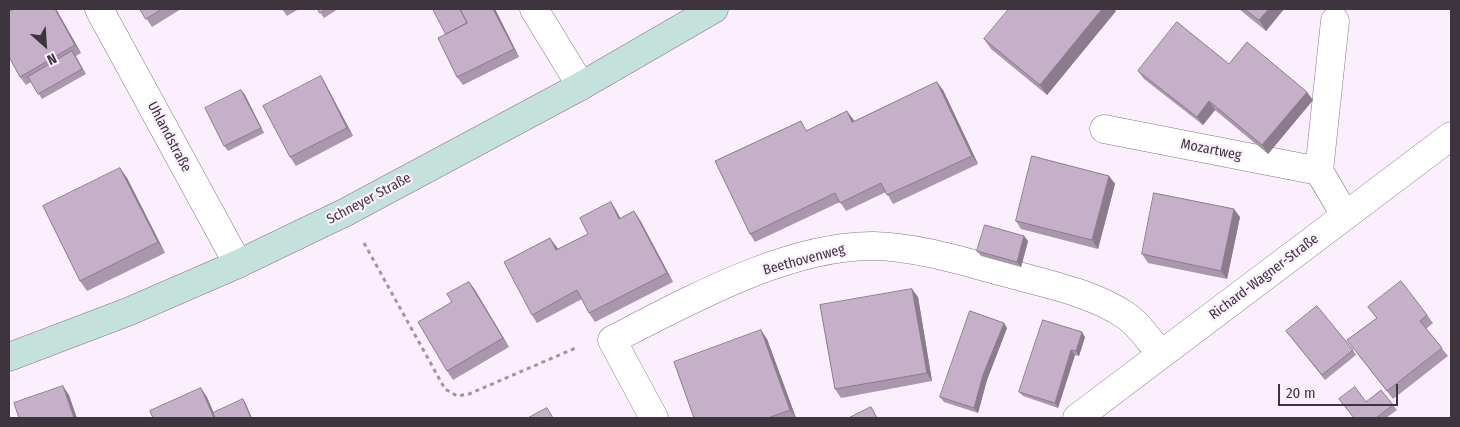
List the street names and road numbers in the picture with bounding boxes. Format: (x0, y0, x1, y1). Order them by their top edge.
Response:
street label: Uhlandstraße (143, 99, 195, 175)
street label: Mozartweg (1179, 136, 1243, 164)
street label: Schneyer Straße (324, 170, 414, 228)
street label: Richard-Wagner-Straße (1206, 230, 1322, 324)
street label: Beethovenweg (761, 241, 847, 279)

